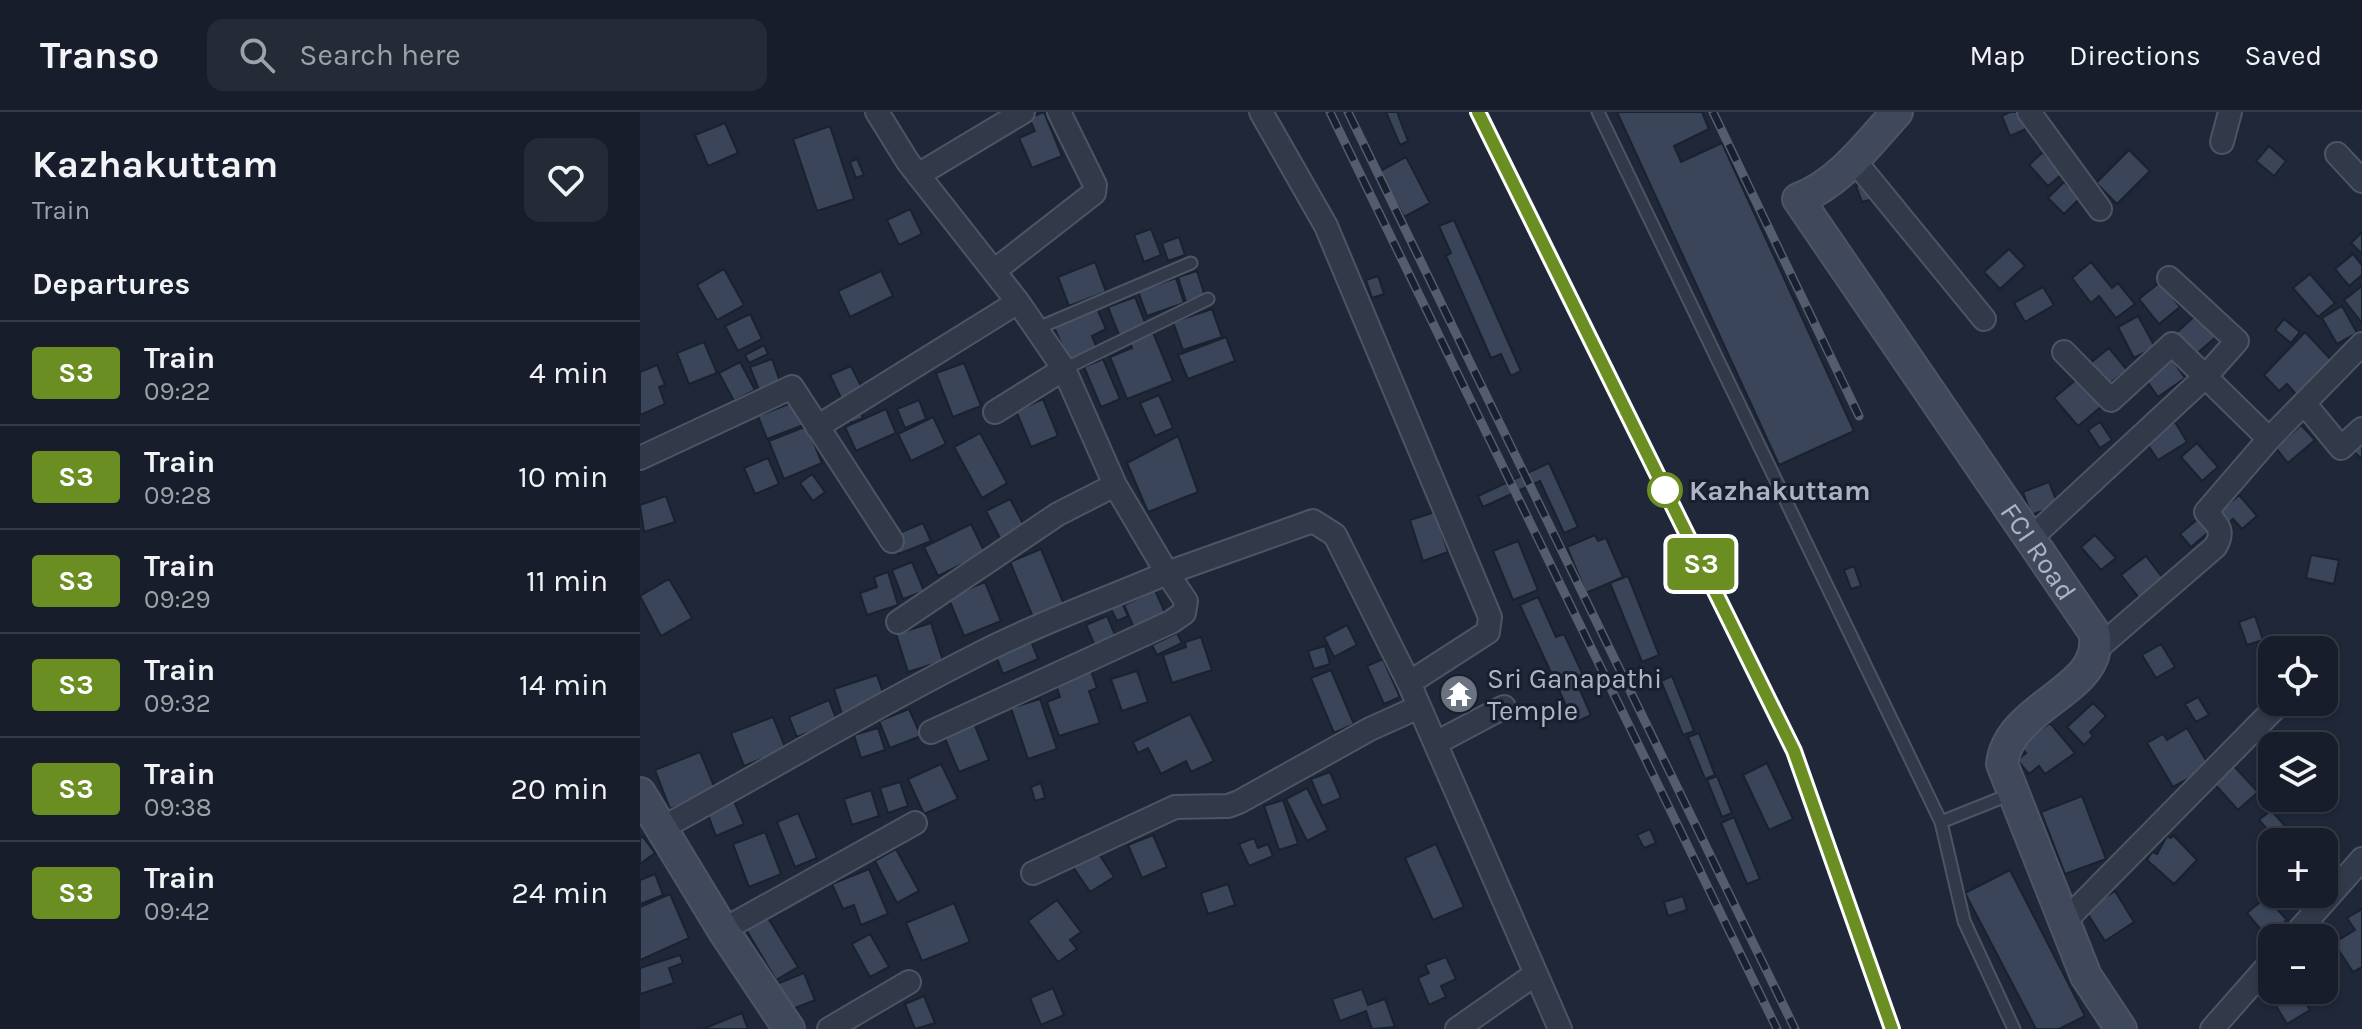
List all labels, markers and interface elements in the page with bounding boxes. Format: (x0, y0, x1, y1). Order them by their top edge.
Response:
search box (207, 19, 767, 91)
text: Transo (40, 33, 159, 78)
icon: search (235, 33, 279, 77)
text: Search here (299, 37, 461, 73)
text: Map (1970, 39, 2025, 72)
text: Directions (2069, 39, 2201, 72)
text: Saved (2245, 39, 2322, 72)
button: heart (524, 138, 608, 222)
text: Kazhakuttam (32, 142, 278, 187)
text: Train (32, 195, 90, 226)
text: Departures (32, 266, 190, 302)
text: Train (144, 340, 215, 376)
text: 4 min (529, 355, 608, 391)
text: S3 (58, 356, 94, 389)
text: 09:22 (144, 376, 211, 407)
text: Train (144, 444, 215, 480)
text: 10 min (518, 459, 608, 495)
text: S3 (58, 460, 94, 493)
marker: Kazhakuttam (1648, 473, 1682, 507)
place label: Kazhakuttam (1689, 474, 1871, 507)
text: 09:28 (144, 480, 212, 511)
street label: FCI Road (1994, 497, 2083, 607)
line badge: S3 (1665, 538, 1737, 590)
text: S3 (1683, 547, 1719, 580)
text: Train (144, 548, 215, 584)
text: 11 min (526, 563, 608, 599)
text: S3 (58, 564, 94, 597)
text: 09:29 (144, 584, 211, 615)
map controls (2258, 636, 2338, 1004)
button: locate (2258, 636, 2338, 716)
text: Train (144, 652, 215, 688)
place label: Sri Ganapathi Temple (1487, 662, 1662, 727)
text: 14 min (519, 667, 608, 703)
text: S3 (58, 668, 94, 701)
temple icon: Sri Ganapathi Temple (1438, 673, 1480, 715)
text: 09:32 (144, 688, 211, 719)
button: layers (2258, 732, 2338, 812)
text: Train (144, 756, 215, 792)
text: 20 min (511, 771, 608, 807)
text: S3 (58, 772, 94, 805)
text: 09:38 (144, 792, 212, 823)
button: + (2258, 828, 2338, 908)
text: Train (144, 860, 215, 896)
text: 24 min (512, 875, 608, 911)
text: S3 (58, 876, 94, 909)
text: 09:42 (144, 896, 210, 927)
button: − (2258, 924, 2338, 1004)

